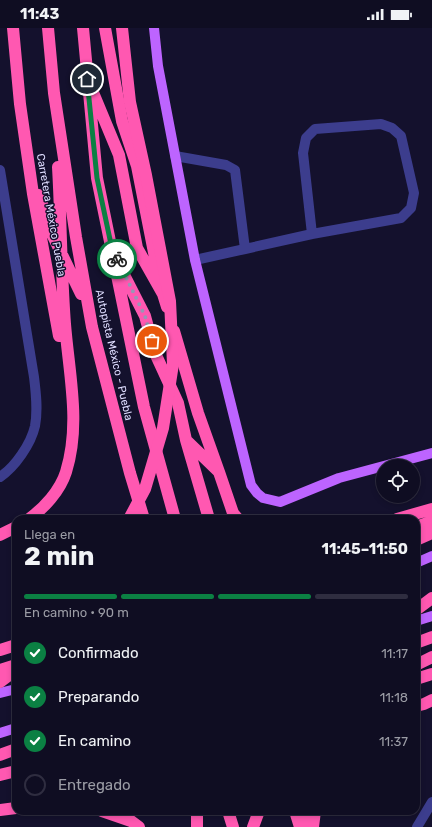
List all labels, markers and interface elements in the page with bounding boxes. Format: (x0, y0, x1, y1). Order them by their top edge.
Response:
text: 11:43 (20, 5, 59, 23)
pin (70, 62, 104, 96)
icon: home (76, 68, 98, 90)
street label: Carretera México Puebla (34, 152, 68, 278)
courier (97, 239, 137, 279)
icon: bike (106, 248, 128, 270)
street label: Autopista México - Puebla (93, 288, 135, 422)
pin (135, 324, 169, 358)
icon: bag (141, 330, 163, 352)
map controls (376, 459, 420, 503)
button: locate (376, 459, 420, 503)
text: Llega en (24, 527, 75, 542)
text: 11:45–11:50 (321, 540, 408, 558)
text: 2 min (24, 541, 94, 572)
text: En camino · 90 m (24, 605, 129, 620)
icon: check (24, 642, 46, 664)
text: Confirmado (58, 644, 139, 662)
text: 11:17 (381, 646, 408, 661)
icon: check (24, 686, 46, 708)
text: Preparando (58, 688, 139, 706)
text: 11:18 (380, 690, 408, 705)
icon: check (24, 730, 46, 752)
text: En camino (58, 732, 131, 750)
text: 11:37 (379, 734, 408, 749)
text: Entregado (58, 776, 131, 794)

